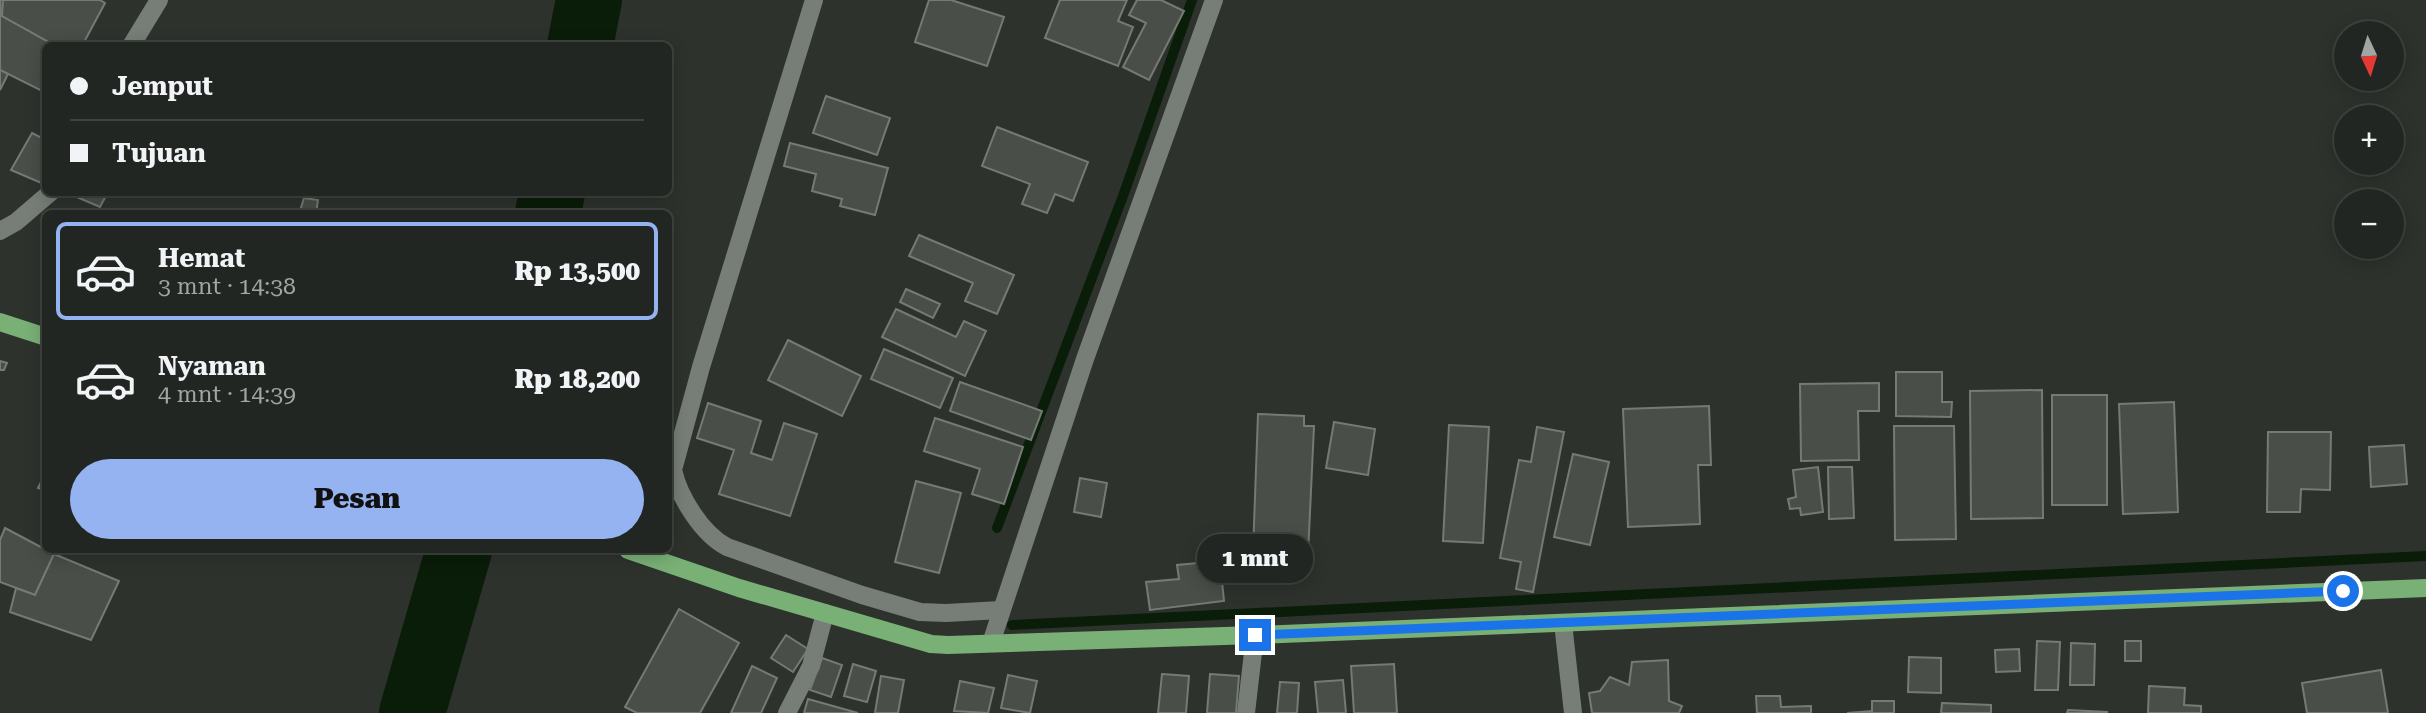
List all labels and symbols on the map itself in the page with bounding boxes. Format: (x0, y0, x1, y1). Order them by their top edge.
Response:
north arrow (2334, 21, 2404, 91)
callout: 1 mnt (1197, 534, 1313, 582)
route start (2327, 575, 2359, 607)
route end (1239, 619, 1271, 651)

